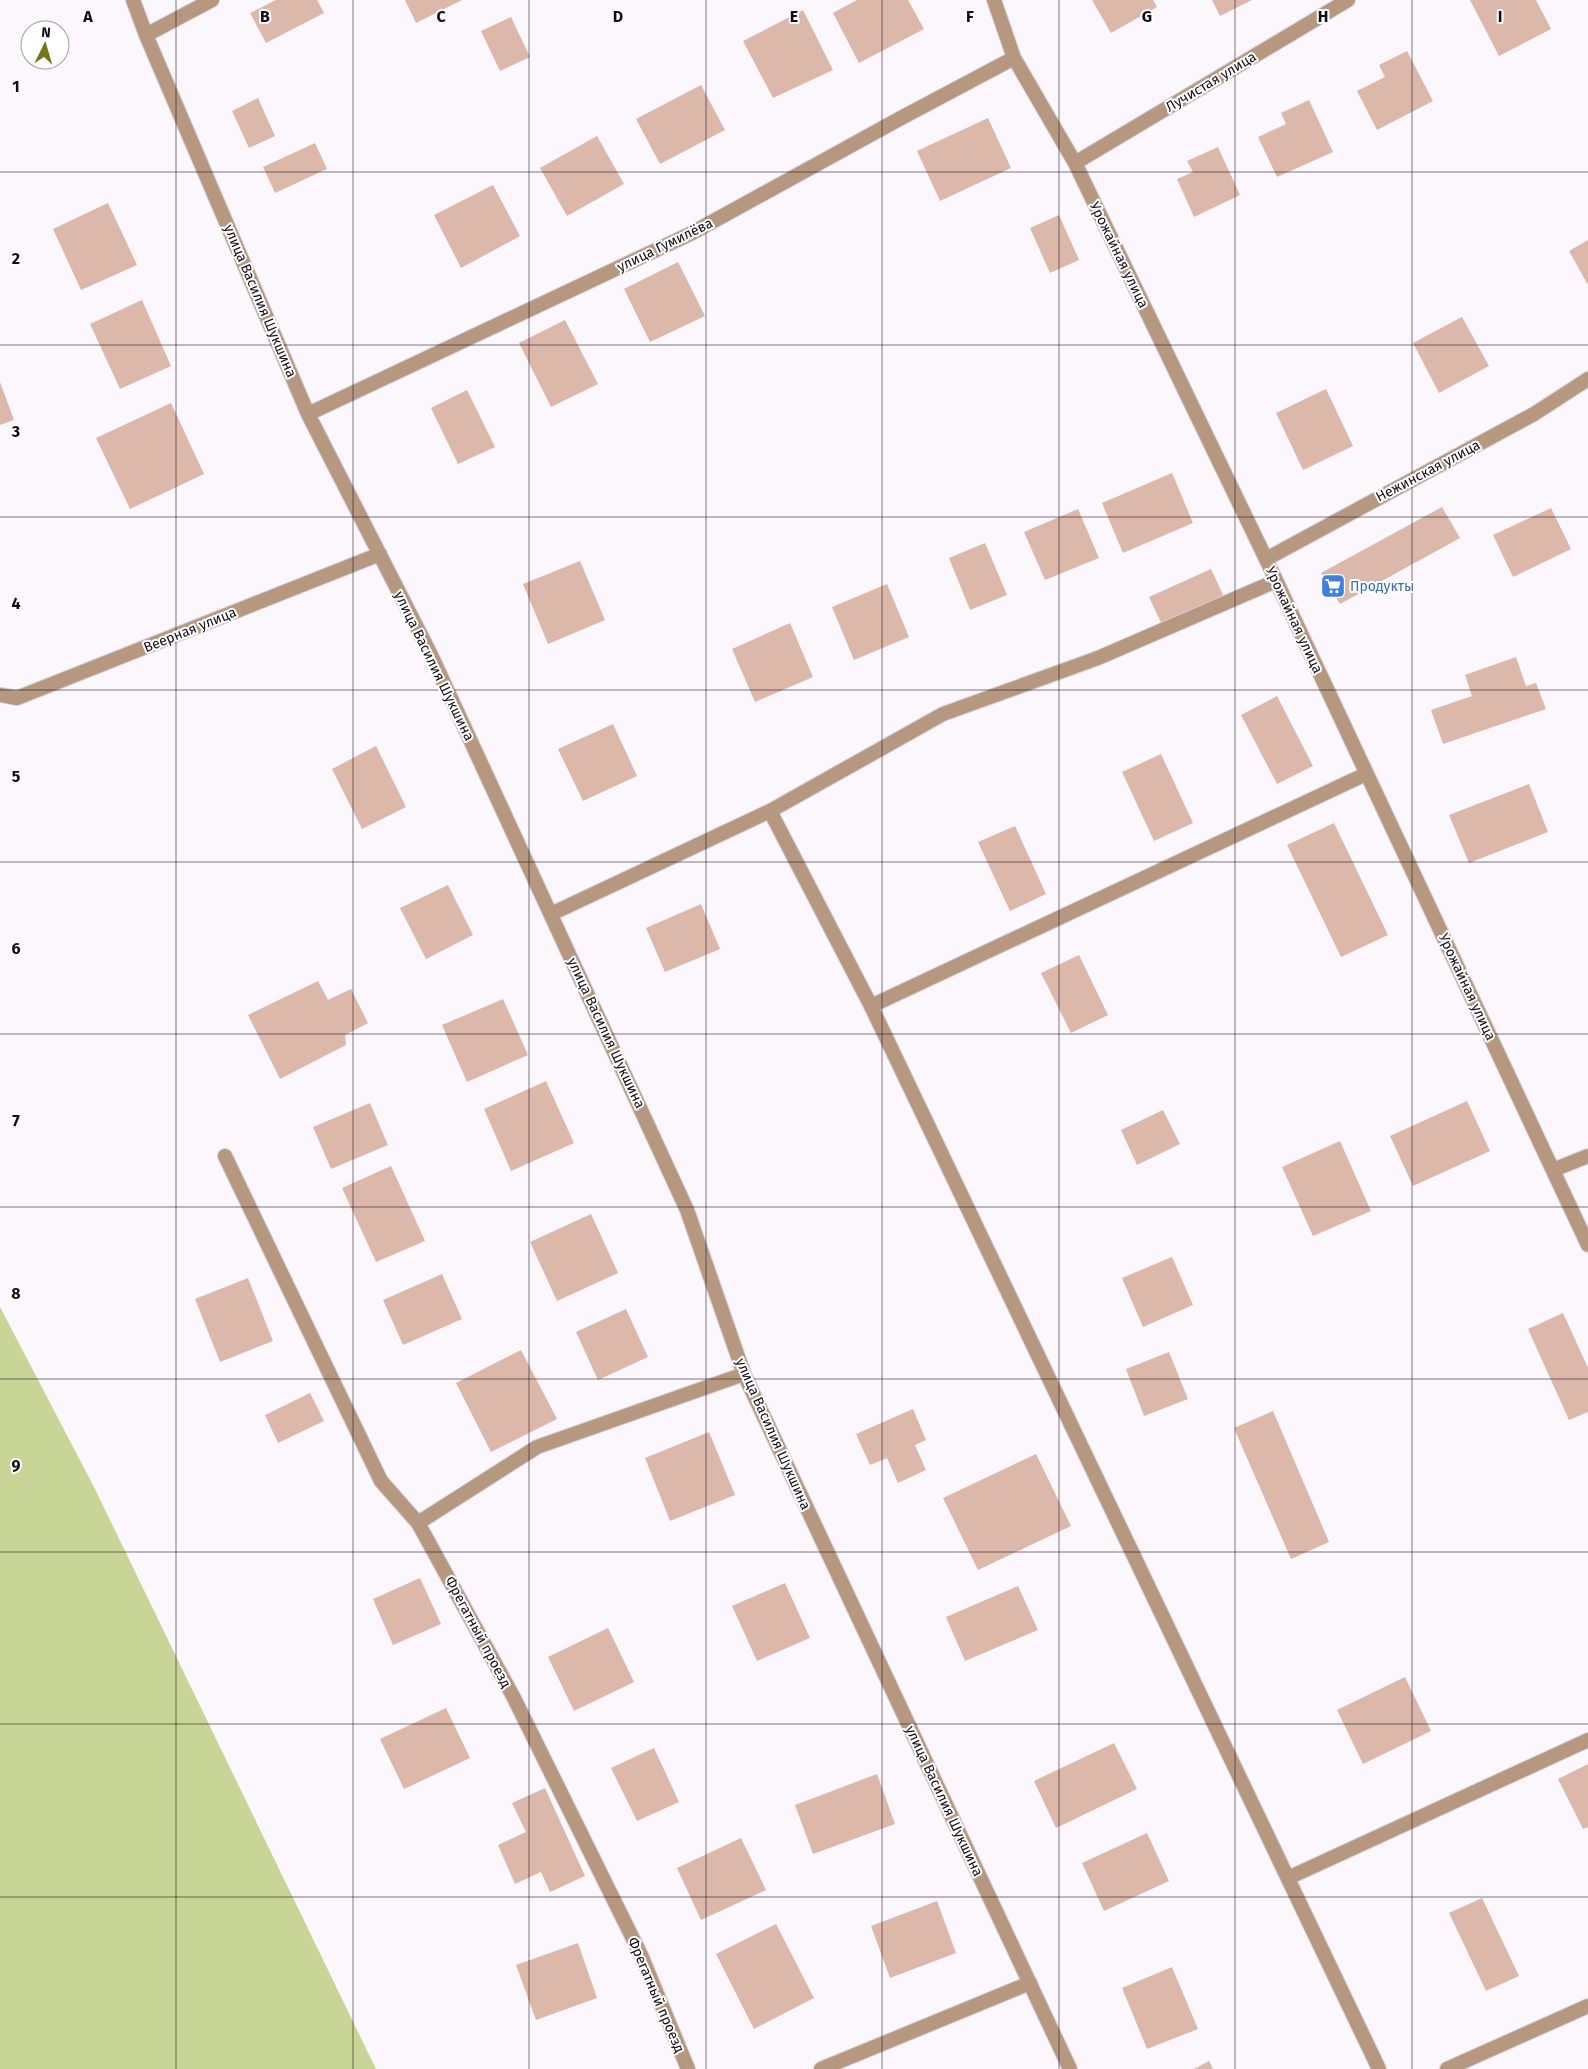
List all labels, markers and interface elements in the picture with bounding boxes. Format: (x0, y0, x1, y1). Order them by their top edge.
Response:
text: A (82, 7, 93, 26)
text: B (260, 7, 270, 26)
text: C (436, 7, 446, 26)
text: D (613, 7, 623, 26)
text: E (790, 7, 798, 26)
text: F (966, 7, 974, 26)
text: G (1142, 7, 1152, 26)
text: H (1318, 7, 1328, 26)
text: I (1498, 7, 1502, 26)
north arrow (20, 20, 70, 70)
text: N (41, 24, 51, 41)
street label: Лучистая улица (1163, 48, 1259, 116)
text: 1 (12, 77, 20, 96)
street label: Урожайная улица (1086, 199, 1152, 311)
street label: улица Гумилёва (614, 214, 716, 276)
street label: улица Василия Шукшина (220, 222, 300, 380)
text: 2 (12, 249, 20, 268)
text: 3 (11, 422, 20, 441)
street label: Нежинская улица (1373, 436, 1483, 506)
street label: Урожайная улица (1262, 564, 1326, 676)
supermarket icon: Продукты (1320, 573, 1346, 599)
place label: Продукты (1350, 578, 1414, 595)
street label: улица Василия Шукшина (390, 588, 478, 744)
text: 4 (11, 594, 21, 613)
street label: Веерная улица (141, 604, 239, 656)
text: 5 (12, 767, 21, 786)
street label: Урожайная улица (1435, 931, 1499, 1043)
text: 6 (11, 939, 21, 958)
street label: улица Василия Шукшина (564, 955, 648, 1111)
text: 7 (12, 1111, 20, 1130)
text: 8 (11, 1284, 21, 1303)
street label: улица Василия Шукшина (732, 1355, 814, 1513)
text: 9 (12, 1456, 21, 1475)
street label: Фрегатный проезд (441, 1573, 515, 1691)
street label: улица Василия Шукшина (902, 1723, 986, 1879)
street label: Фрегатный проезд (624, 1935, 688, 2056)

